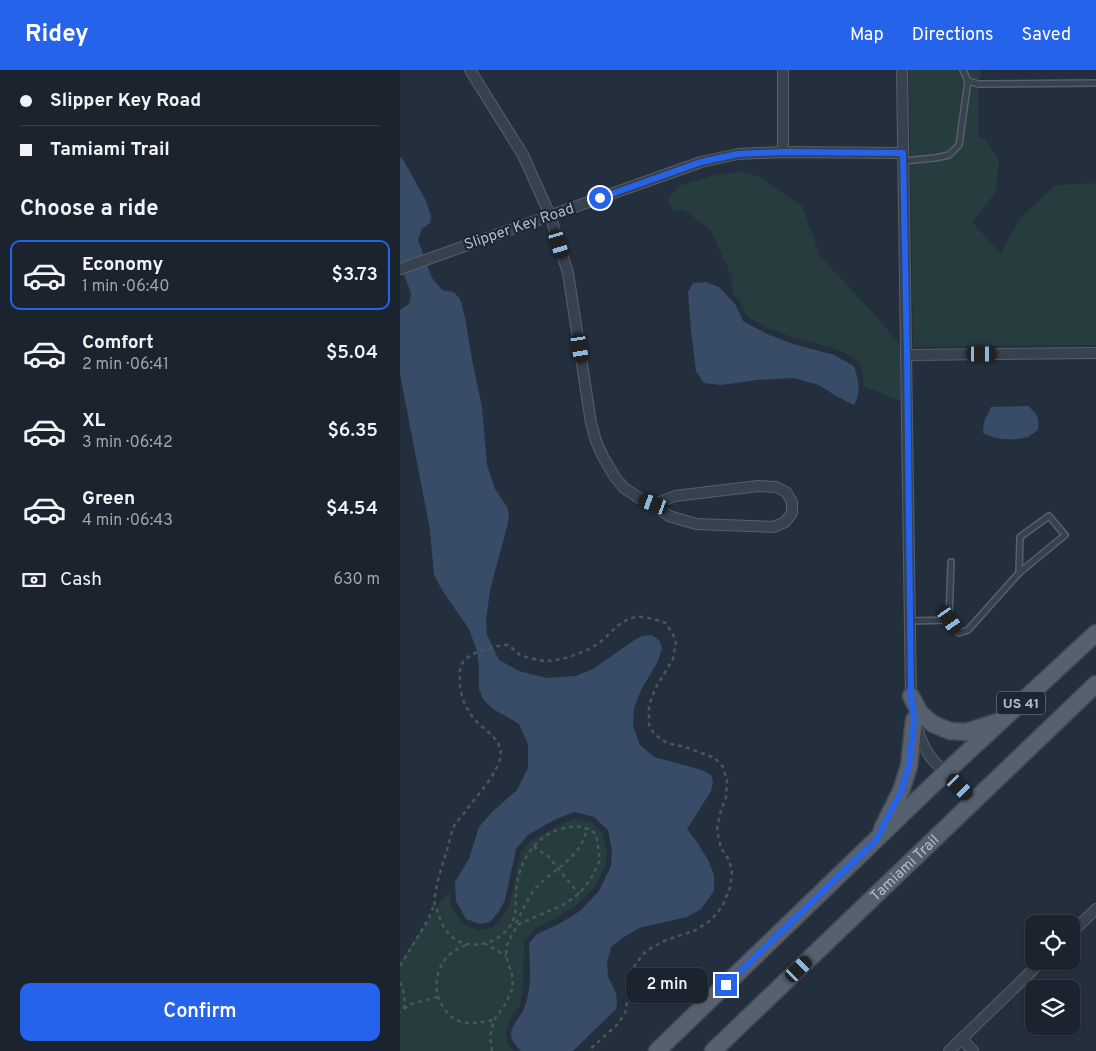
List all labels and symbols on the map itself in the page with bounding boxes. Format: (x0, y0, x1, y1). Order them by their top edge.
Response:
route start (589, 187, 611, 209)
street label: Slipper Key Road (462, 200, 577, 255)
car (547, 227, 570, 261)
car (570, 332, 589, 364)
car (967, 347, 997, 362)
car (637, 492, 670, 516)
car (935, 603, 964, 637)
road number: US 41 (997, 692, 1045, 714)
car (944, 771, 975, 803)
street label: Tamiami Trail (867, 831, 944, 906)
car (783, 953, 815, 985)
callout: 2 min (626, 968, 708, 1002)
route end (715, 974, 737, 996)

